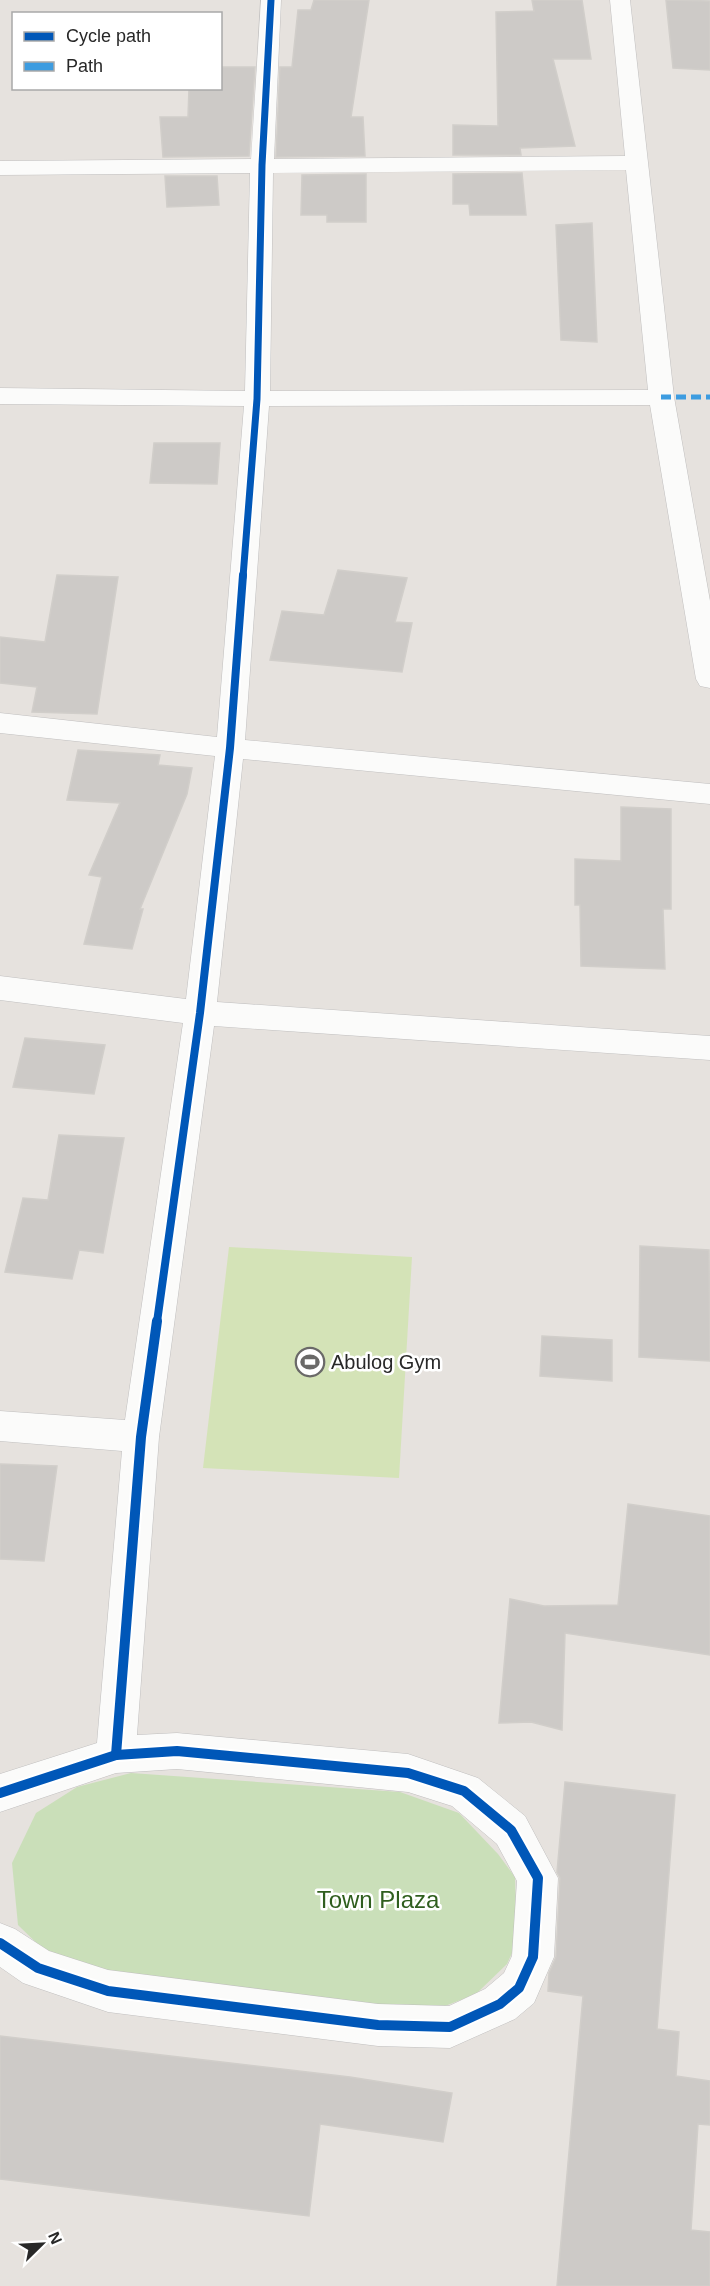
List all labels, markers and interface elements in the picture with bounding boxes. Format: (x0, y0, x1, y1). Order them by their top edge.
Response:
legend (12, 12, 222, 90)
text: Cycle path (66, 26, 151, 46)
text: Path (66, 56, 103, 76)
sports icon: Abulog Gym (294, 1346, 326, 1378)
place label: Abulog Gym (331, 1351, 441, 1373)
park label: Town Plaza (317, 1886, 440, 1913)
north arrow (12, 2214, 72, 2274)
text: N (45, 2229, 65, 2247)

